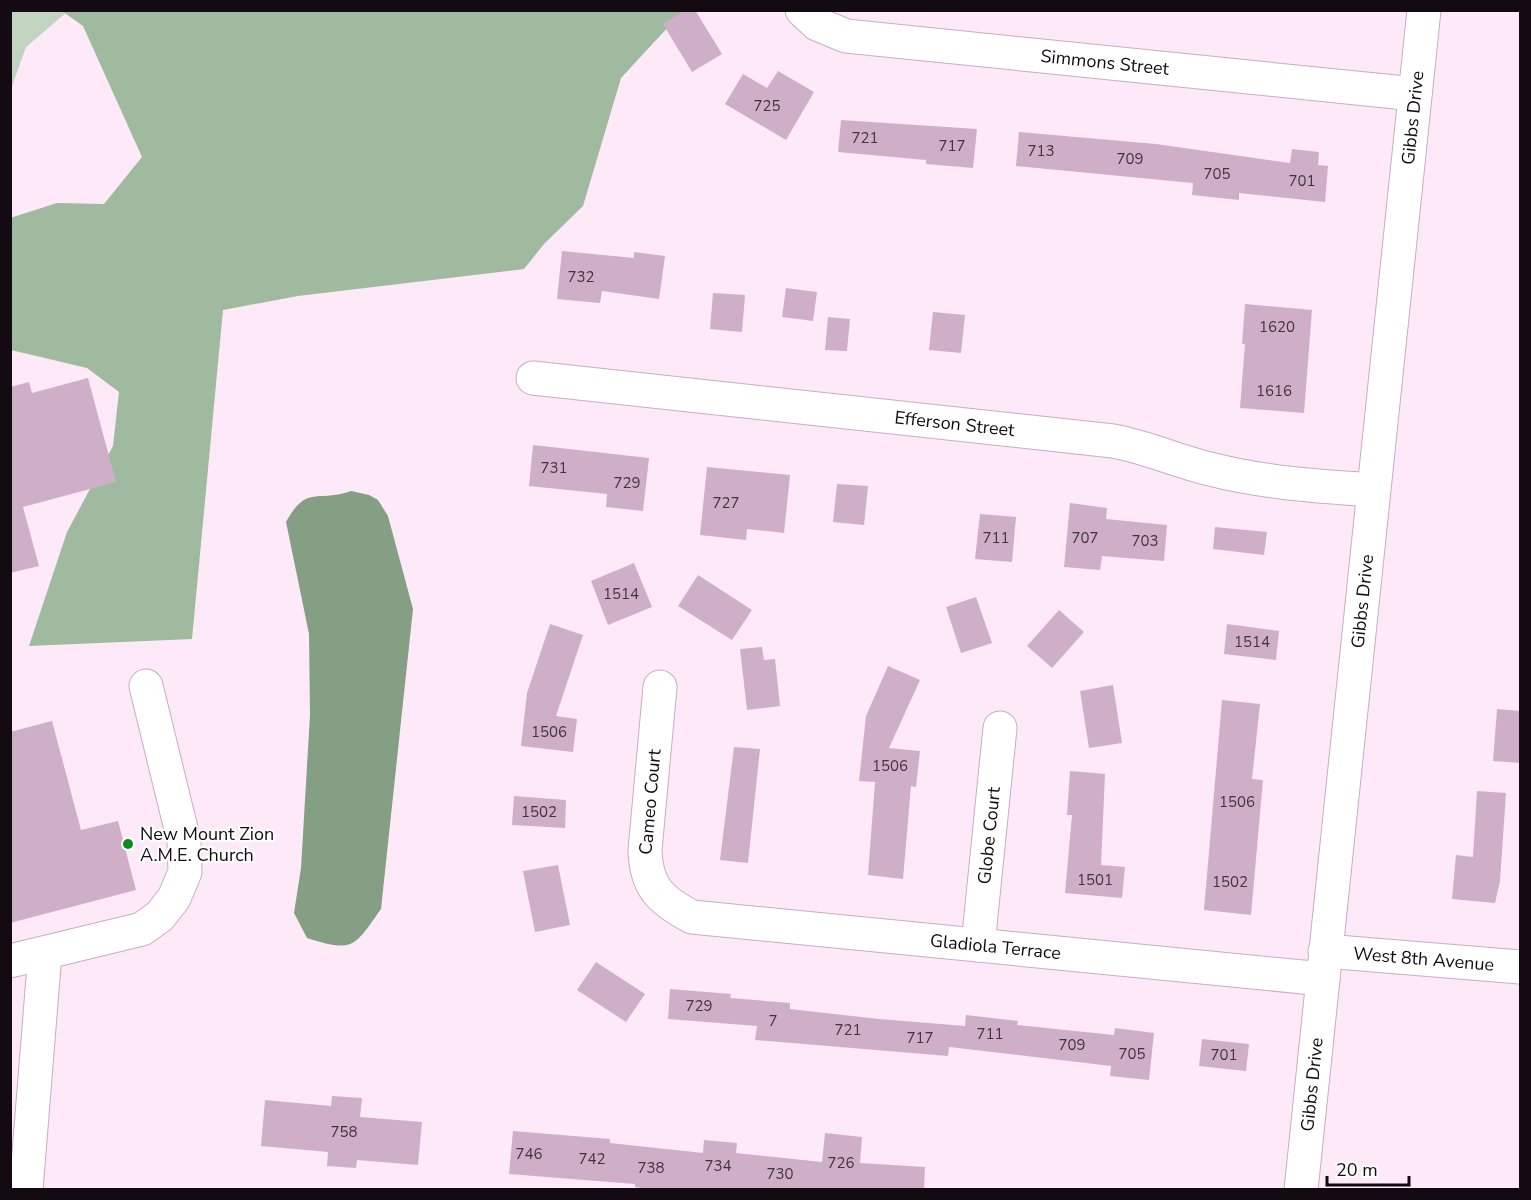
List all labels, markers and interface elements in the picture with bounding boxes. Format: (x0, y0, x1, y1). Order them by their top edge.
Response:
street label: Simmons Street (1039, 44, 1171, 81)
street label: Gibbs Drive (1396, 70, 1430, 166)
house number: 725 (753, 96, 781, 116)
house number: 721 (851, 128, 879, 148)
house number: 717 (938, 136, 966, 156)
house number: 713 (1027, 141, 1055, 161)
house number: 709 (1116, 149, 1144, 169)
house number: 705 (1203, 164, 1231, 184)
house number: 701 (1288, 171, 1316, 191)
house number: 732 (567, 267, 595, 287)
house number: 1620 (1259, 317, 1295, 337)
house number: 1616 (1256, 381, 1292, 401)
street label: Efferson Street (893, 405, 1016, 442)
house number: 731 (540, 458, 568, 478)
house number: 729 (613, 473, 641, 493)
house number: 727 (712, 493, 740, 513)
house number: 711 (982, 528, 1010, 548)
house number: 707 (1071, 528, 1099, 548)
house number: 703 (1131, 531, 1159, 551)
street label: Gibbs Drive (1346, 553, 1379, 649)
house number: 1514 (603, 584, 639, 604)
house number: 1514 (1234, 632, 1270, 652)
house number: 1506 (531, 722, 567, 742)
street label: Cameo Court (633, 748, 667, 856)
house number: 1506 (872, 756, 908, 776)
street label: Globe Court (972, 785, 1006, 885)
house number: 1506 (1219, 792, 1255, 812)
house number: 1502 (521, 802, 557, 822)
place label: New Mount Zion A.M.E. Church (140, 822, 274, 867)
marker: New Mount Zion A.M.E. Church (121, 837, 135, 851)
house number: 1501 (1077, 870, 1113, 890)
house number: 1502 (1212, 872, 1248, 892)
street label: Gladiola Terrace (929, 928, 1062, 965)
street label: West 8th Avenue (1352, 941, 1495, 977)
house number: 729 (685, 996, 713, 1016)
house number: 7 (768, 1011, 778, 1031)
house number: 721 (834, 1020, 862, 1040)
house number: 711 (976, 1024, 1004, 1044)
house number: 717 (906, 1028, 934, 1048)
house number: 709 (1058, 1035, 1086, 1055)
street label: Gibbs Drive (1295, 1036, 1329, 1133)
house number: 705 (1118, 1044, 1146, 1064)
house number: 701 (1210, 1045, 1238, 1065)
house number: 758 (330, 1122, 358, 1142)
house number: 746 (515, 1144, 543, 1164)
house number: 742 (578, 1149, 606, 1169)
scale bar (1327, 1149, 1410, 1187)
house number: 726 (827, 1153, 855, 1173)
house number: 734 (704, 1156, 732, 1176)
house number: 738 (637, 1158, 665, 1178)
text: 20 m (1336, 1158, 1378, 1182)
house number: 730 (766, 1164, 794, 1184)

